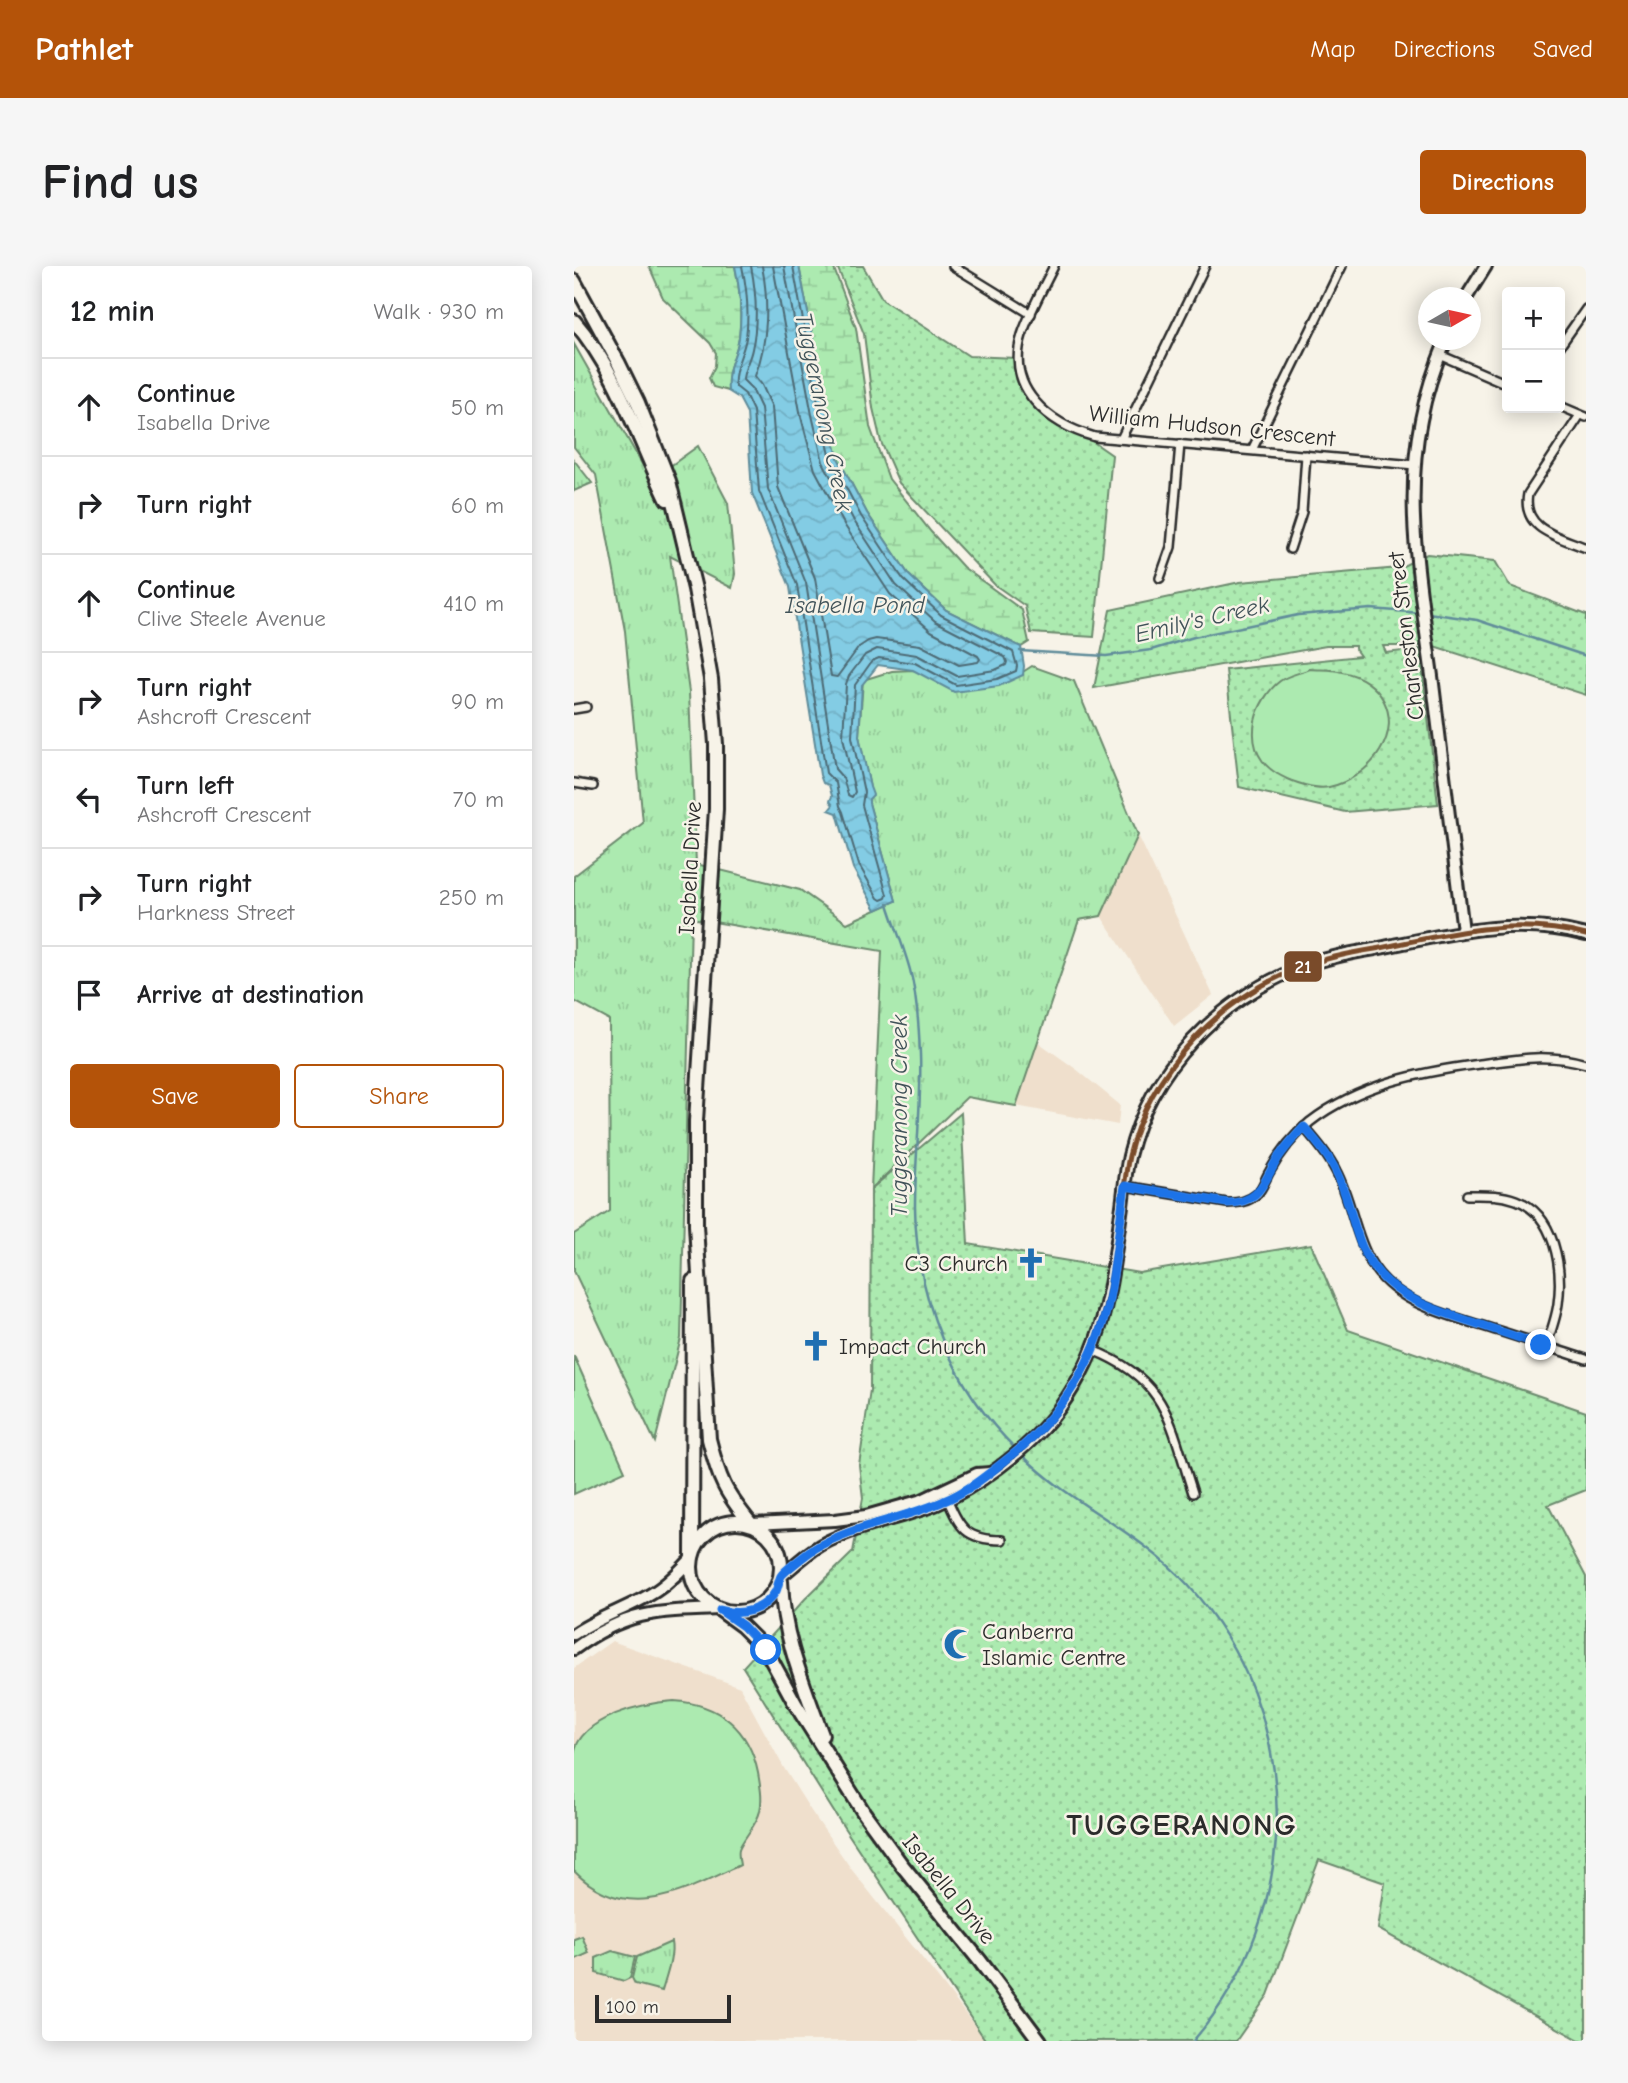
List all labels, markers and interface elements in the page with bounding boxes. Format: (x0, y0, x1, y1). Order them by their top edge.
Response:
text: Pathlet (35, 30, 133, 68)
text: Map (1310, 35, 1356, 63)
text: Directions (1394, 35, 1495, 63)
text: Saved (1533, 35, 1593, 63)
button: Directions (1420, 150, 1586, 214)
text: Find us (42, 154, 198, 210)
north arrow (1418, 287, 1481, 350)
map controls (1502, 287, 1565, 413)
button: + (1502, 287, 1565, 350)
text: 12 min (70, 294, 155, 329)
text: Walk · 930 m (374, 298, 504, 325)
water label: Tuggeranong Creek (789, 310, 859, 514)
button: − (1502, 350, 1565, 413)
text: Continue (137, 379, 235, 409)
icon: ahead (70, 388, 108, 426)
text: 50 m (451, 394, 504, 421)
street label: William Hudson Crescent (1088, 400, 1338, 453)
text: Isabella Drive (137, 409, 270, 436)
icon: right (70, 486, 108, 524)
text: Turn right (137, 490, 251, 520)
text: 60 m (451, 492, 504, 519)
street label: Charleston Street (1382, 549, 1430, 722)
text: Continue (137, 575, 235, 605)
icon: ahead (70, 584, 108, 622)
text: 410 m (443, 590, 504, 617)
water label: Emily's Creek (1132, 590, 1272, 648)
water label: Isabella Pond (784, 591, 926, 619)
text: Clive Steele Avenue (137, 605, 326, 632)
text: Turn right (137, 673, 251, 703)
icon: right (70, 682, 108, 720)
text: 90 m (451, 688, 504, 715)
text: Ashcroft Crescent (137, 703, 311, 730)
text: Turn left (137, 771, 234, 801)
icon: left (70, 780, 108, 818)
text: 70 m (452, 786, 504, 813)
text: Ashcroft Crescent (137, 801, 311, 828)
street label: Isabella Drive (673, 801, 707, 935)
text: Turn right (137, 869, 251, 899)
icon: right (70, 878, 108, 916)
text: 250 m (439, 884, 504, 911)
text: Harkness Street (137, 899, 294, 926)
line badge: 21 (1283, 950, 1323, 983)
text: 21 (1295, 956, 1311, 978)
icon: arrive (70, 976, 108, 1014)
text: Arrive at destination (137, 980, 364, 1010)
water label: Tuggeranong Creek (885, 1014, 913, 1217)
button: Save (70, 1064, 280, 1128)
button: Share (294, 1064, 504, 1128)
church icon: C3 Church (1014, 1246, 1048, 1280)
place label: C3 Church (905, 1250, 1008, 1277)
church icon: Impact Church (799, 1329, 833, 1363)
route end (1525, 1329, 1556, 1360)
place label: Impact Church (839, 1333, 987, 1360)
place label: Canberra Islamic Centre (982, 1618, 1126, 1671)
mosque icon: Canberra Islamic Centre (942, 1627, 976, 1661)
route start (750, 1634, 781, 1665)
district label: TUGGERANONG (1066, 1808, 1298, 1843)
street label: Isabella Drive (897, 1829, 1001, 1949)
scale bar (595, 1992, 732, 2024)
text: 100 m (606, 1996, 659, 2018)

